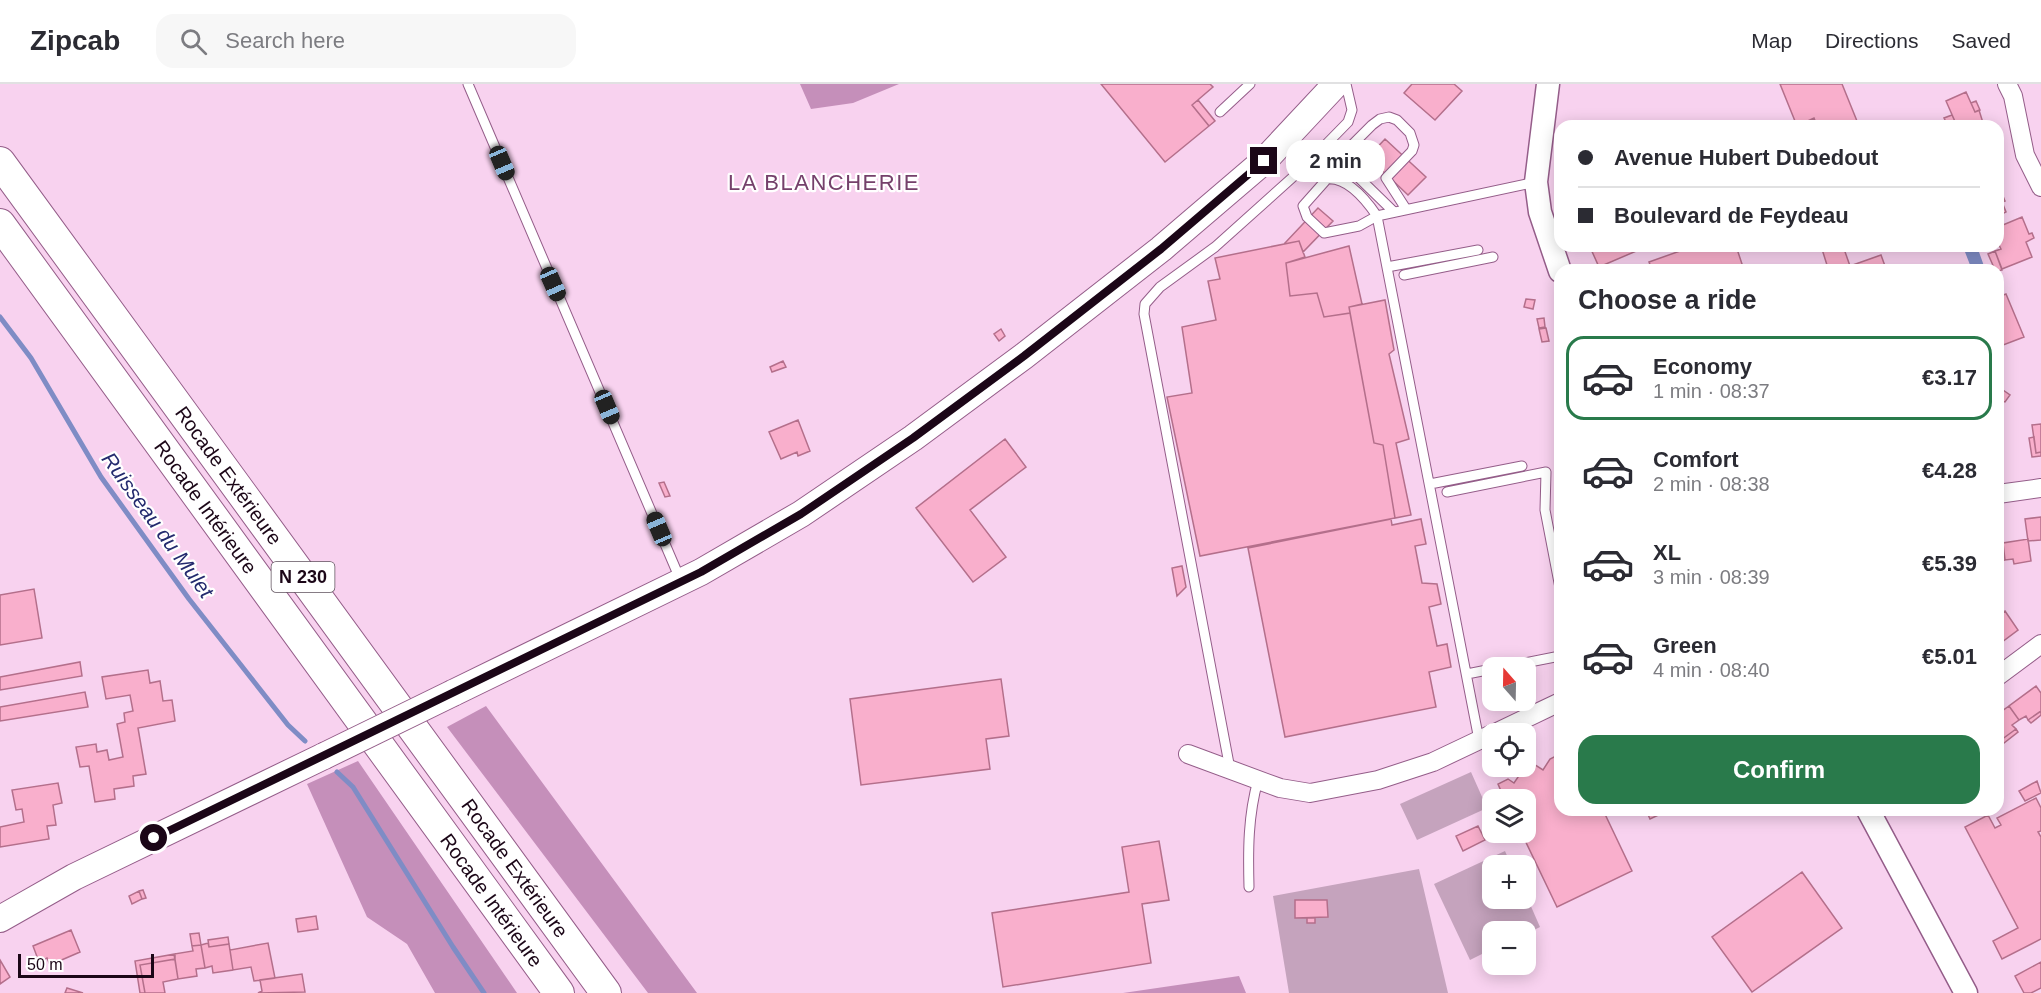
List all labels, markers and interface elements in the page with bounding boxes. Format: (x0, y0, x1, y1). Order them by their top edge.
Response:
search box (156, 14, 576, 68)
text: Zipcab (30, 25, 120, 56)
icon: search (177, 25, 210, 58)
text: Search here (225, 28, 345, 53)
text: Map (1751, 29, 1792, 52)
text: Directions (1825, 29, 1918, 52)
text: Saved (1951, 29, 2011, 52)
callout: 2 min (1285, 140, 1384, 182)
car (487, 143, 517, 183)
text: Avenue Hubert Dubedout (1614, 145, 1878, 170)
route end (1250, 147, 1277, 174)
text: 2 min (1309, 150, 1362, 172)
district label: LA BLANCHERIE (728, 170, 920, 195)
text: Boulevard de Feydeau (1614, 203, 1849, 228)
car (537, 264, 569, 304)
text: Choose a ride (1578, 285, 1757, 315)
icon: car (1581, 351, 1635, 405)
text: Economy (1653, 354, 1752, 379)
text: €3.17 (1922, 365, 1977, 390)
text: 1 min · 08:37 (1653, 380, 1770, 402)
car (592, 387, 622, 427)
street label: Rocade Extérieure (171, 402, 286, 549)
street label: Rocade Intérieure (150, 436, 261, 578)
icon: car (1581, 444, 1635, 498)
text: Comfort (1653, 447, 1739, 472)
water label: Ruisseau du Mulet (98, 448, 219, 603)
text: €4.28 (1922, 458, 1977, 483)
text: 2 min · 08:38 (1653, 473, 1770, 495)
car (644, 509, 674, 549)
icon: car (1581, 537, 1635, 591)
text: XL (1653, 540, 1681, 565)
text: €5.39 (1922, 551, 1977, 576)
road number: N 230 (272, 562, 334, 592)
text: 3 min · 08:39 (1653, 566, 1770, 588)
icon: car (1581, 630, 1635, 684)
text: Green (1653, 633, 1717, 658)
text: €5.01 (1922, 644, 1977, 669)
north arrow (1482, 657, 1536, 711)
map controls (1482, 657, 1536, 975)
text: 4 min · 08:40 (1653, 659, 1770, 681)
button: locate (1482, 723, 1536, 777)
button: Confirm (1578, 735, 1980, 804)
button: layers (1482, 789, 1536, 843)
street label: Rocade Extérieure (457, 795, 573, 942)
route start (140, 824, 167, 851)
street label: Rocade Intérieure (436, 829, 547, 971)
button: + (1482, 855, 1536, 909)
button: − (1482, 921, 1536, 975)
scale bar (18, 951, 154, 978)
text: 50 m (27, 956, 63, 973)

